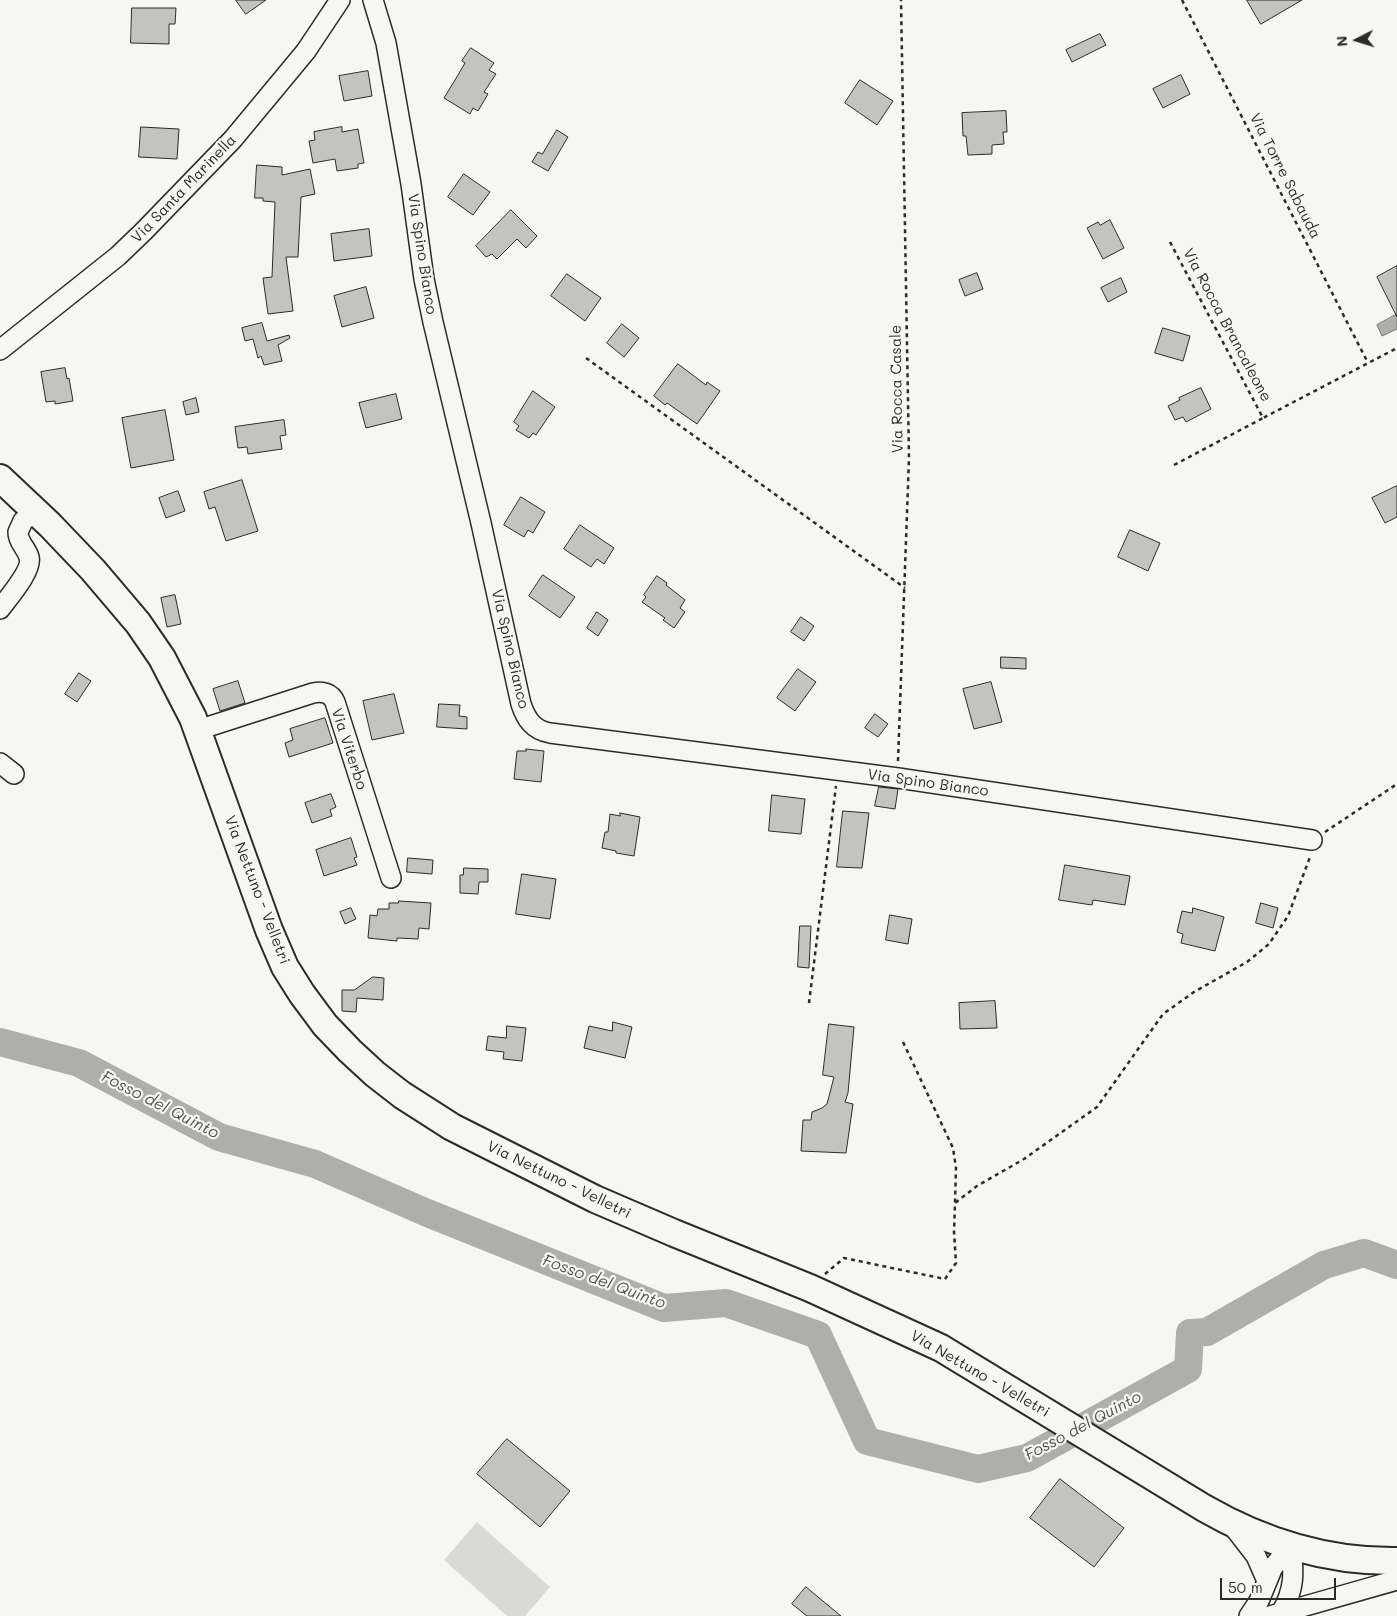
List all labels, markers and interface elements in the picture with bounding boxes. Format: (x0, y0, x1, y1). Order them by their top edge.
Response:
north arrow (1332, 15, 1382, 65)
text: N (1332, 35, 1351, 47)
street label: Via Torre Sabauda (1246, 110, 1324, 242)
street label: Via Santa Marinella (128, 131, 240, 247)
street label: Via Spino Bianco (404, 192, 440, 316)
street label: Via Rocca Brancaleone (1179, 245, 1275, 405)
street label: Via Rocca Casale (887, 325, 907, 453)
street label: Via Spino Bianco (488, 588, 532, 710)
street label: Via Viterbo (327, 706, 371, 792)
street label: Via Spino Bianco (866, 766, 990, 800)
street label: Via Nettuno - Velletri (220, 813, 294, 967)
water label: Fosso del Quinto (98, 1067, 222, 1143)
street label: Via Nettuno - Velletri (484, 1137, 634, 1223)
water label: Fosso del Quinto (540, 1251, 668, 1313)
street label: Via Nettuno - Velletri (907, 1327, 1053, 1421)
water label: Fosso del Quinto (1021, 1387, 1145, 1465)
scale bar (1222, 1568, 1338, 1600)
text: 50 m (1228, 1577, 1263, 1597)

